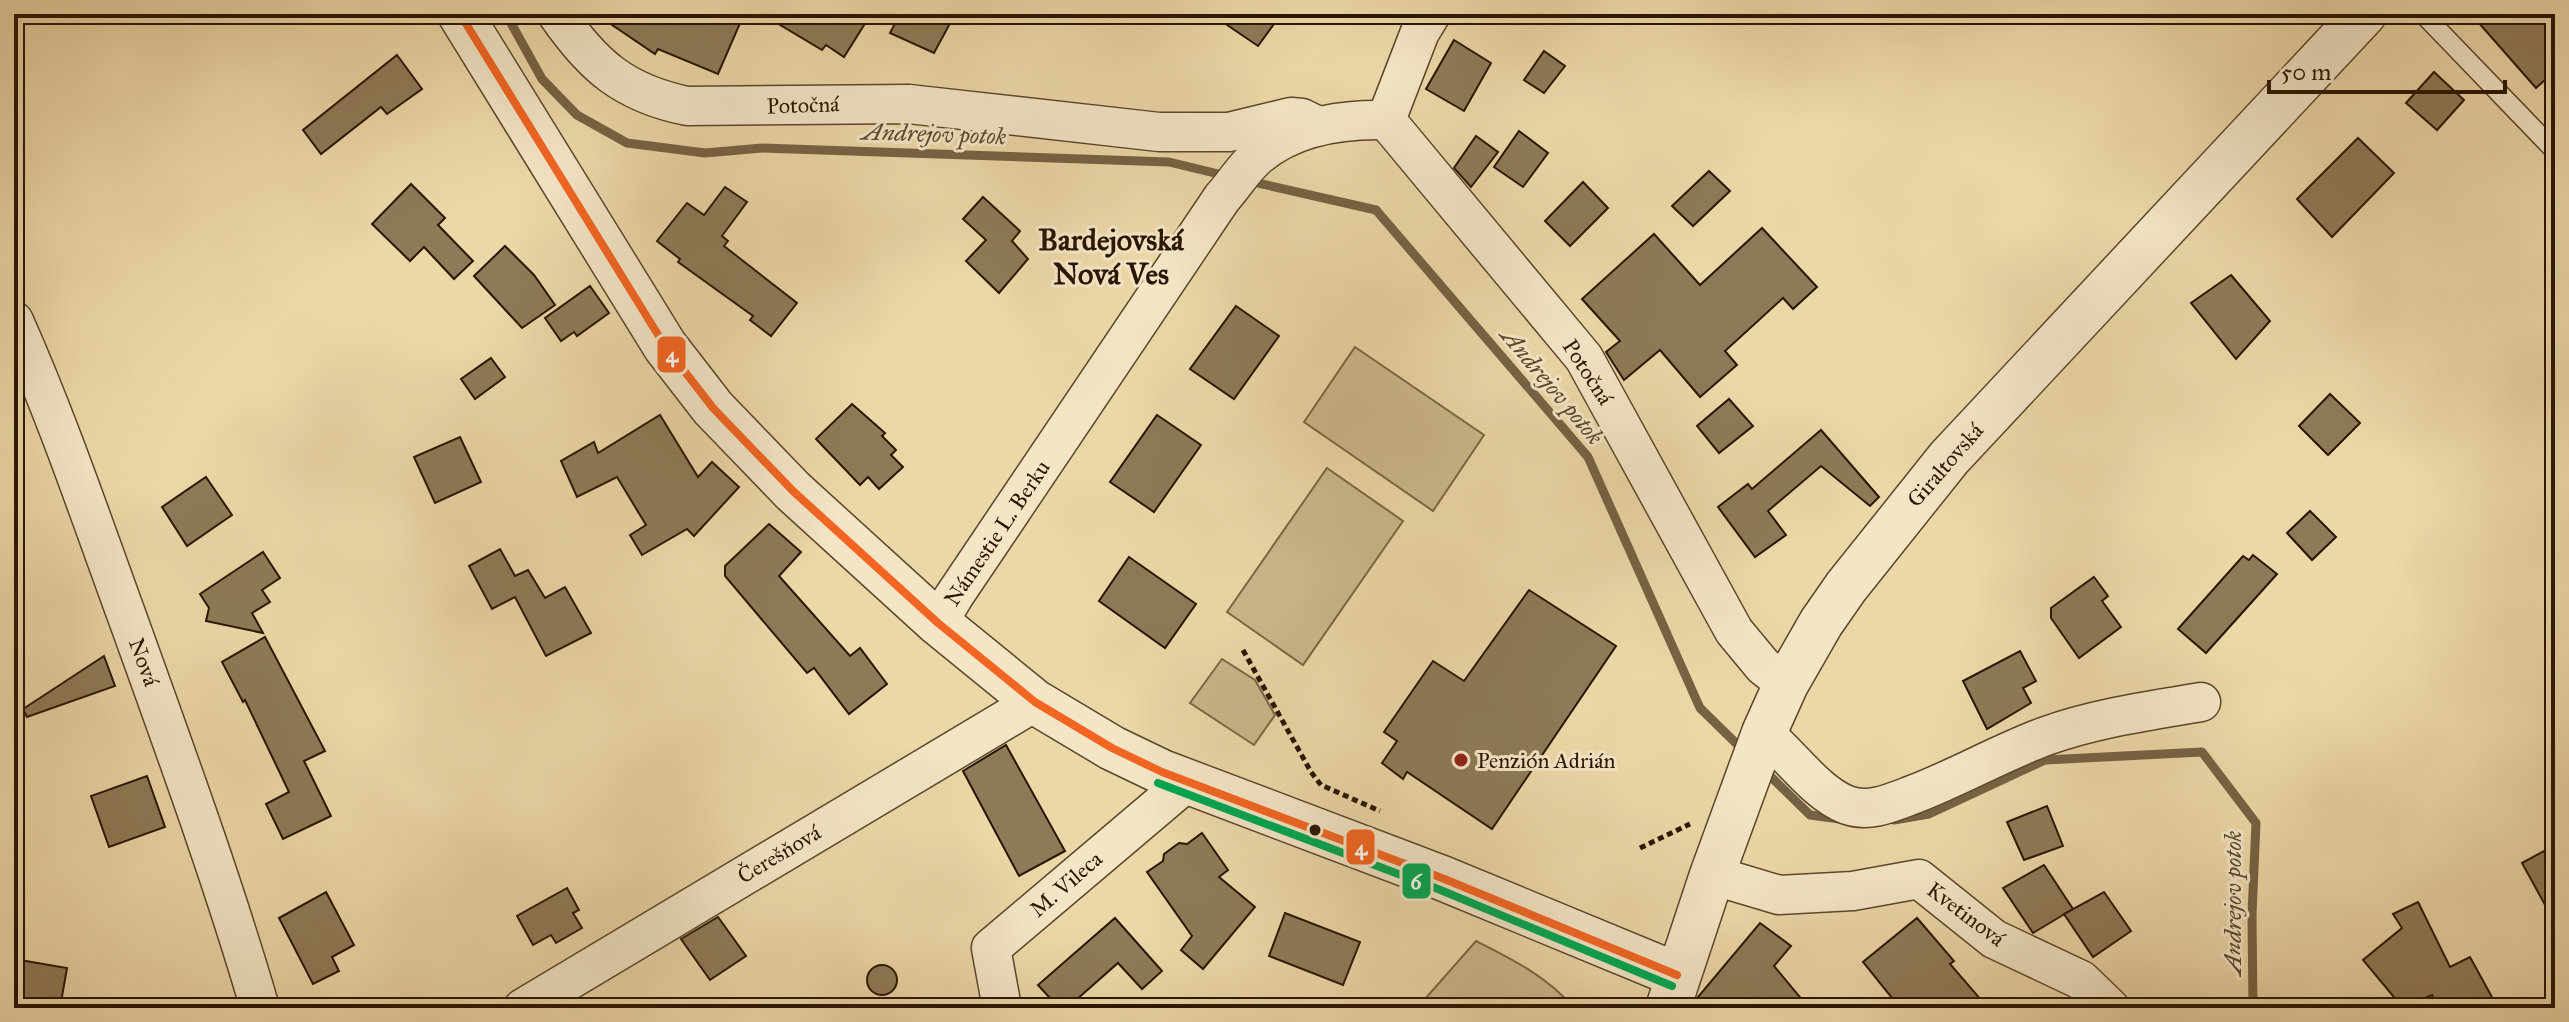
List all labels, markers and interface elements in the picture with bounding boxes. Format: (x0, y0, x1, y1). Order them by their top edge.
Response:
scale bar (2269, 44, 2505, 94)
text: 50 m (2281, 57, 2331, 87)
street label: Potočná (766, 90, 841, 120)
water label: Andrejov potok (858, 116, 1007, 152)
district label: Bardejovská Nová Ves (1038, 222, 1185, 292)
water label: Andrejov potok (1492, 319, 1610, 451)
street label: Potočná (1557, 334, 1620, 410)
line badge: 4 (656, 335, 687, 374)
text: 4 (666, 341, 680, 368)
street label: Giraltovská (1901, 417, 1989, 513)
street label: Námestie L. Berku (938, 455, 1056, 611)
street label: Nová (123, 634, 165, 690)
place label: Penzión Adrián (1477, 747, 1615, 774)
marker: Penzión Adrián (1452, 751, 1470, 769)
street label: Čerešňová (733, 818, 826, 889)
unlabelled marker (1307, 822, 1323, 838)
line badge: 4 (1345, 828, 1376, 866)
water label: Andrejov potok (2218, 830, 2248, 978)
text: 4 (1355, 834, 1369, 861)
street label: M. Vileca (1024, 845, 1108, 923)
line badge: 6 (1401, 862, 1432, 900)
text: 6 (1410, 868, 1423, 895)
street label: Kvetinová (1922, 876, 2011, 953)

